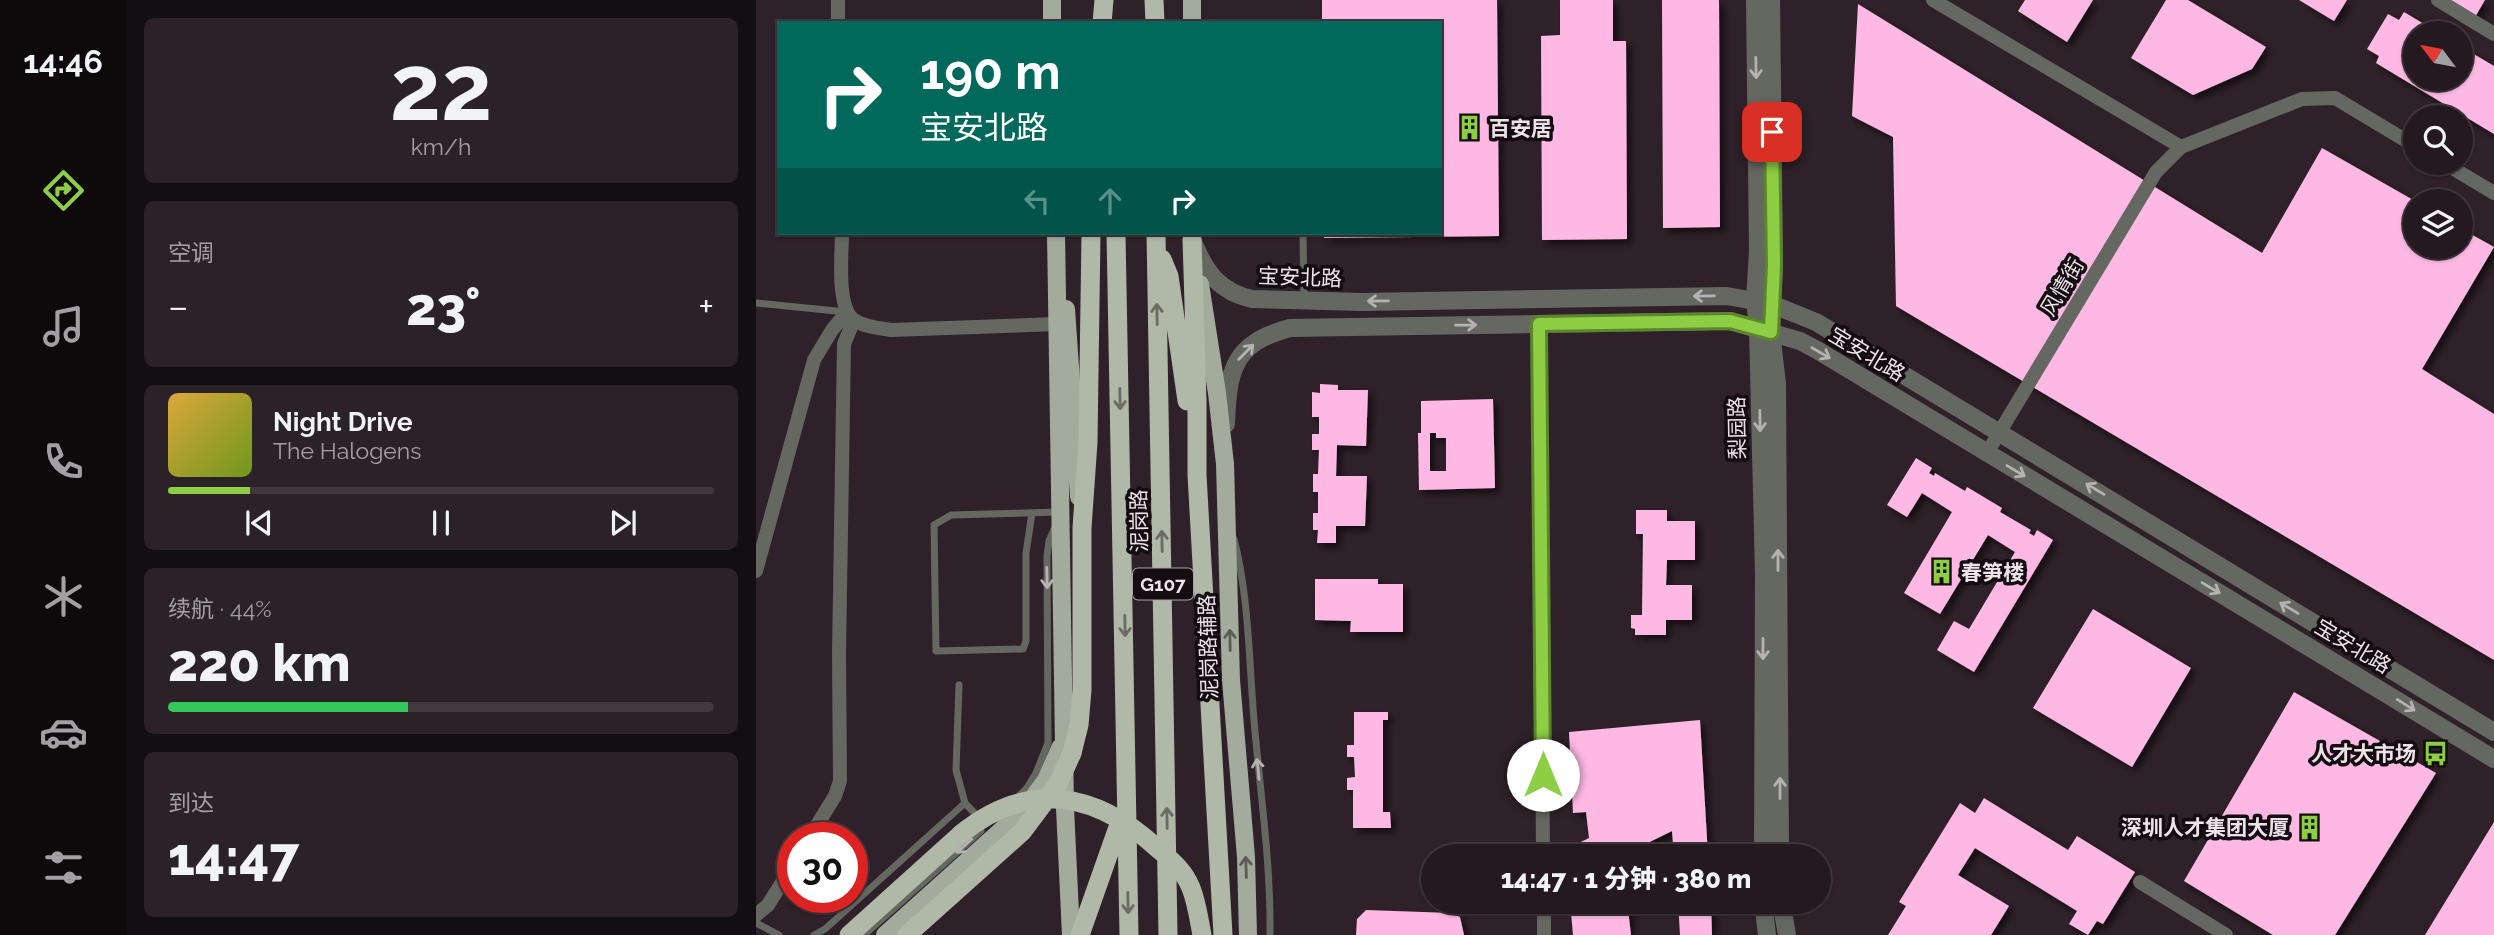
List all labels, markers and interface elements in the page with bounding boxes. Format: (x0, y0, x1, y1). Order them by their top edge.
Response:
north arrow (2403, 21, 2473, 91)
map controls (2403, 21, 2473, 259)
text: 22 (390, 34, 492, 141)
text: 14:46 (23, 43, 103, 80)
text: 190 m (920, 43, 1061, 100)
icon: right (805, 49, 896, 140)
one-way arrow (1749, 56, 1763, 79)
pin (1742, 102, 1802, 162)
button: search (2403, 105, 2473, 175)
text: 宝安北路 (920, 109, 1048, 146)
icon: arrive (1753, 113, 1791, 151)
building icon: 百安居 (1455, 114, 1483, 142)
place label: 百安居 (1489, 116, 1552, 141)
text: km/h (411, 133, 471, 160)
icon: directions (39, 166, 88, 215)
icon: left (1018, 182, 1056, 220)
icon: ahead (1091, 182, 1129, 220)
icon: right (1164, 182, 1202, 220)
button: layers (2403, 189, 2473, 259)
text: 空调 (168, 239, 214, 266)
street label: 风情街 (2035, 254, 2089, 320)
street label: 宝安北路 (1258, 263, 1342, 291)
text: 23° (406, 276, 480, 337)
text: − (168, 284, 188, 329)
text: + (698, 284, 714, 329)
one-way arrow (1692, 289, 1715, 303)
one-way arrow (1367, 295, 1390, 308)
icon: music (39, 302, 88, 351)
one-way arrow (1150, 303, 1164, 326)
one-way arrow (1454, 318, 1477, 332)
street label: 宝安北路 (1825, 322, 1909, 386)
one-way arrow (1237, 343, 1254, 360)
one-way arrow (1811, 346, 1831, 360)
one-way arrow (1113, 387, 1126, 410)
street label: 梨园路 (1724, 396, 1750, 460)
text: Night Drive (273, 407, 412, 437)
one-way arrow (1753, 409, 1767, 432)
icon: phone (39, 437, 88, 486)
text: The Halogens (273, 437, 421, 464)
one-way arrow (2005, 464, 2025, 478)
one-way arrow (2085, 482, 2105, 496)
street label: 泥岗路 (1126, 489, 1152, 553)
icon: previous (240, 504, 278, 542)
icon: pause (422, 504, 460, 542)
icon: next (604, 504, 642, 542)
one-way arrow (1155, 530, 1169, 553)
one-way arrow (1771, 549, 1785, 572)
building icon: 春笋楼 (1927, 558, 1955, 586)
place label: 春笋楼 (1961, 560, 2024, 585)
one-way arrow (1041, 566, 1054, 589)
road number: G107 (1133, 568, 1193, 600)
icon: climate (39, 572, 88, 621)
one-way arrow (2200, 581, 2220, 595)
street label: 泥岗路辅路 (1194, 594, 1222, 700)
text: 续航 · 44% (168, 595, 272, 622)
one-way arrow (2280, 600, 2299, 615)
street label: 宝安北路 (2311, 614, 2395, 678)
one-way arrow (1118, 615, 1131, 638)
one-way arrow (1223, 629, 1237, 652)
text: 220 km (168, 632, 351, 693)
one-way arrow (1756, 637, 1770, 660)
one-way arrow (2396, 697, 2415, 712)
icon: car (39, 708, 88, 757)
position arrow (1506, 738, 1580, 812)
bus stop icon: 人才大市场 (2422, 739, 2450, 767)
place label: 人才大市场 (2311, 741, 2416, 766)
one-way arrow (1252, 758, 1265, 781)
one-way arrow (1773, 776, 1786, 799)
text: 到达 (168, 789, 214, 816)
one-way arrow (1160, 807, 1174, 830)
building icon: 深圳人才集团大厦 (2295, 813, 2323, 841)
place label: 深圳人才集团大厦 (2121, 815, 2289, 840)
speed limit sign: 30 (777, 822, 868, 913)
text: 14:47 (168, 826, 299, 887)
one-way arrow (956, 838, 973, 855)
icon: filters (39, 843, 88, 892)
one-way arrow (1240, 856, 1253, 879)
text: 14:47 · 1 分钟 · 380 m (1501, 864, 1751, 894)
one-way arrow (1121, 891, 1135, 914)

